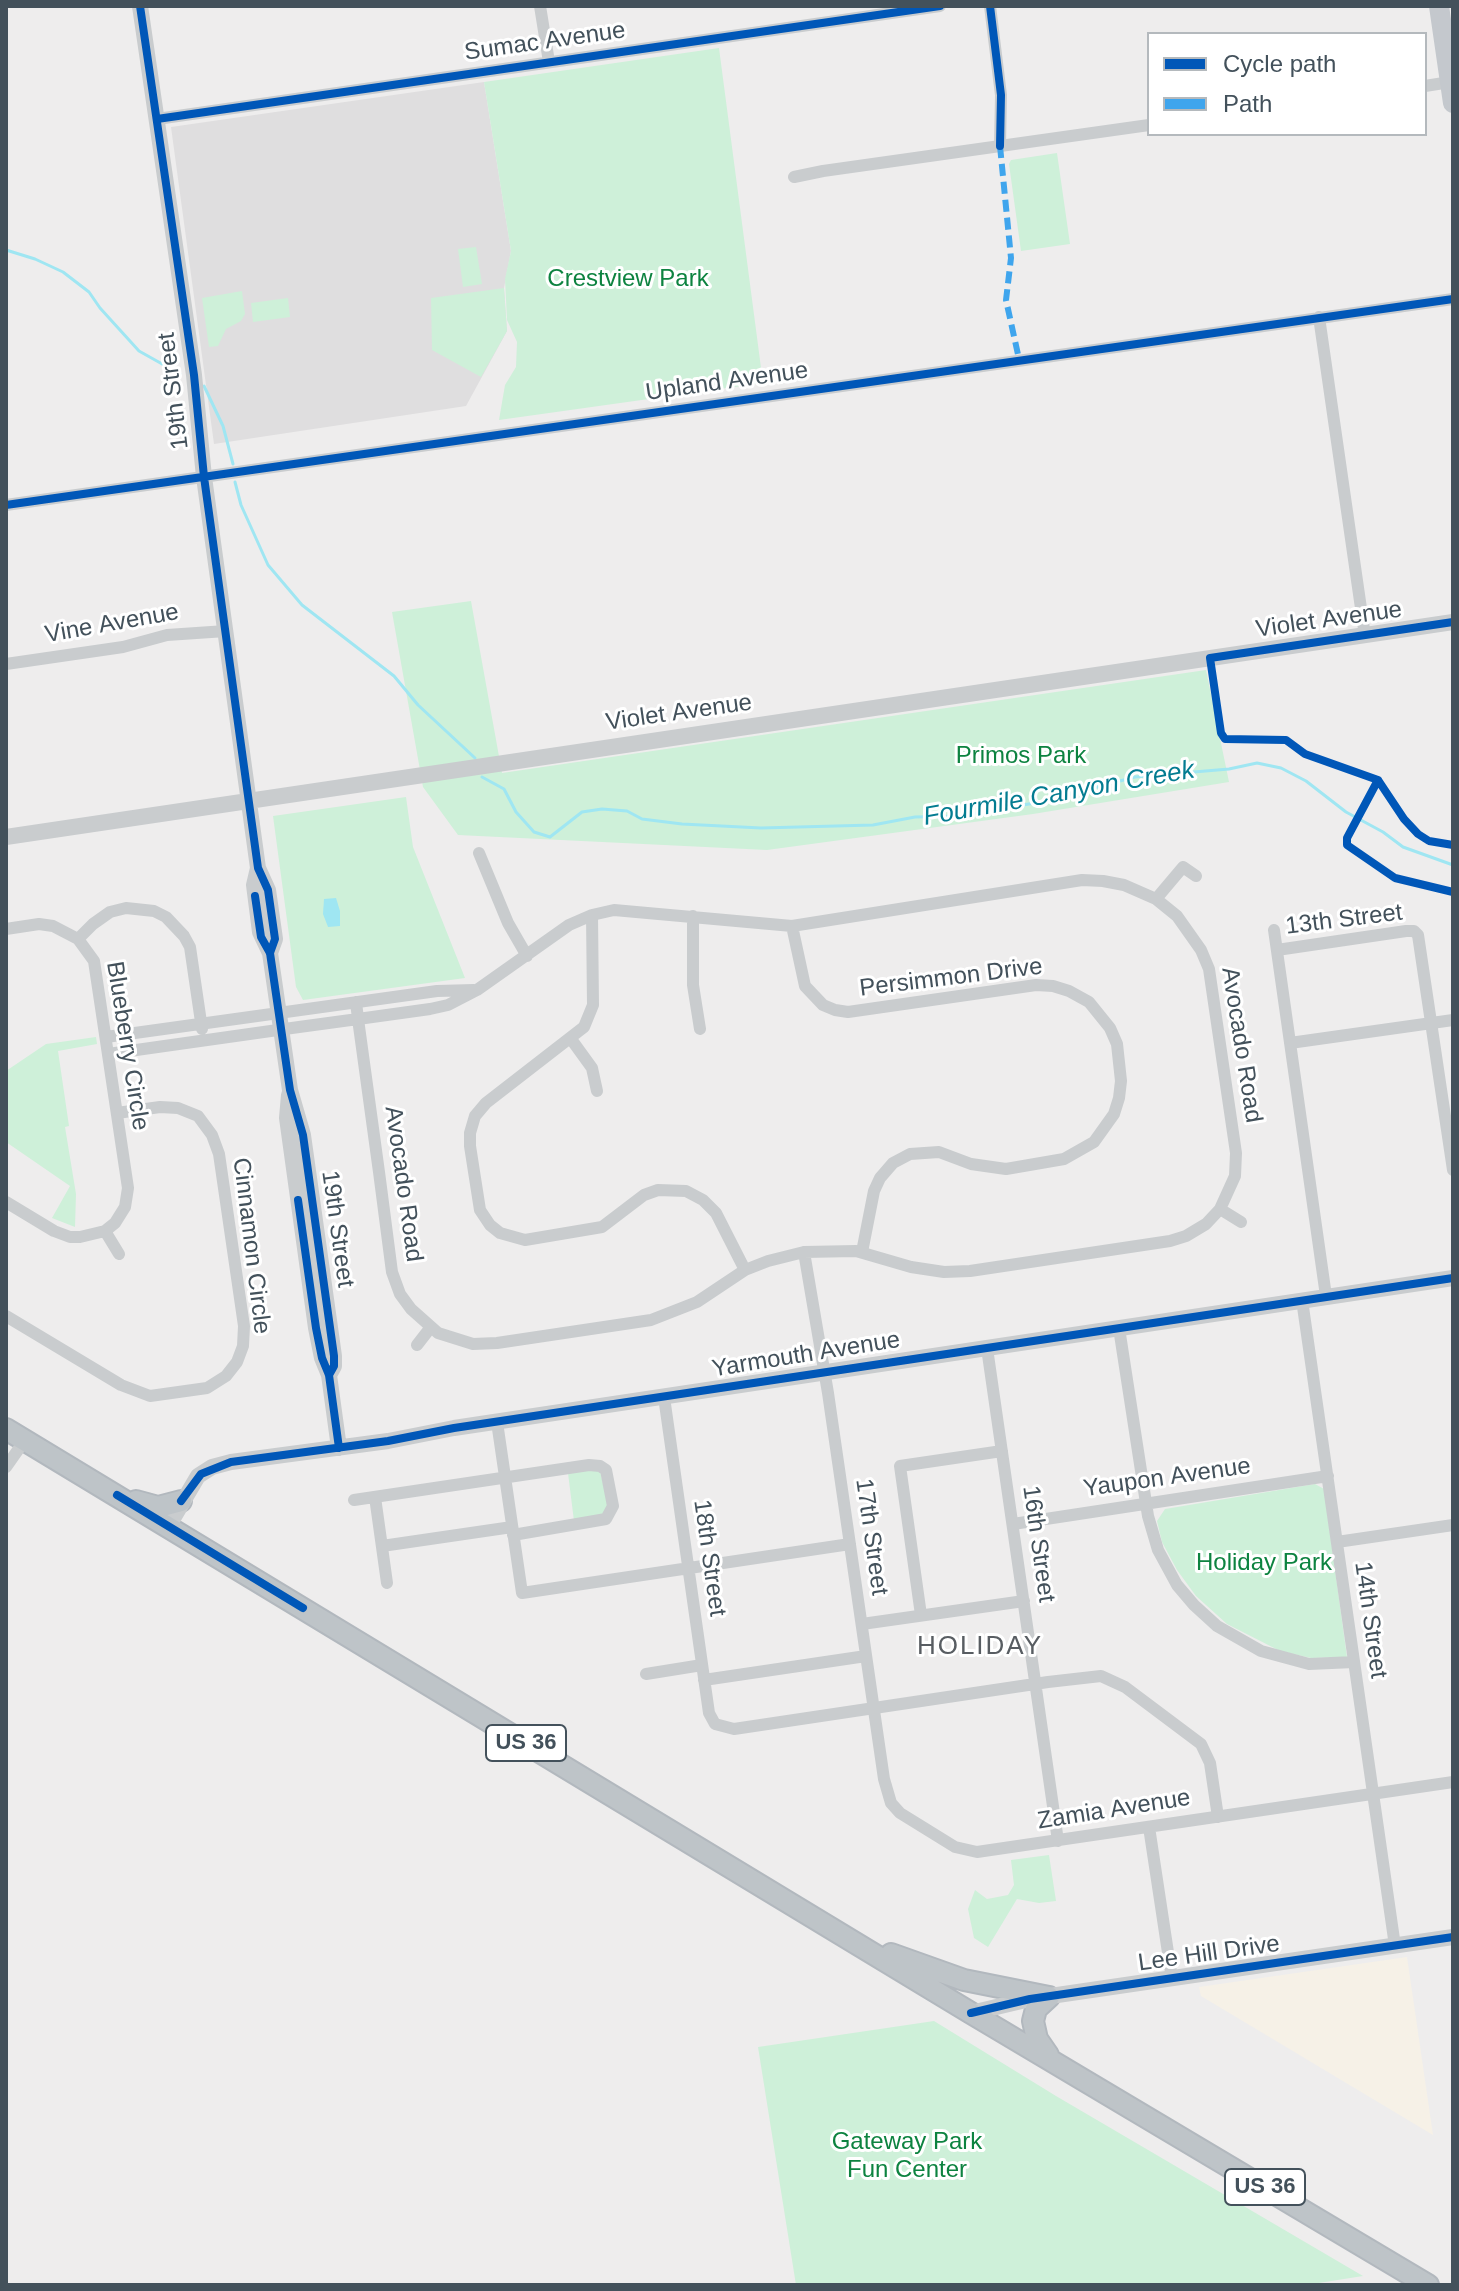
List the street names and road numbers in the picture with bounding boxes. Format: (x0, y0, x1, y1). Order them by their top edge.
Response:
street label: Sumac Avenue (463, 16, 627, 68)
street label: 19th Street (153, 331, 195, 451)
street label: Upland Avenue (644, 356, 810, 408)
street label: Violet Avenue (1254, 595, 1404, 645)
street label: Vine Avenue (43, 598, 181, 650)
street label: Violet Avenue (604, 688, 754, 738)
street label: 13th Street (1284, 899, 1404, 941)
street label: Persimmon Drive (858, 952, 1044, 1004)
street label: Blueberry Circle (99, 959, 155, 1133)
street label: Avocado Road (1214, 965, 1268, 1125)
street label: Avocado Road (378, 1104, 428, 1264)
street label: Cinnamon Circle (226, 1156, 276, 1336)
street label: 19th Street (315, 1169, 359, 1289)
street label: Yarmouth Avenue (710, 1326, 902, 1384)
street label: Yaupon Avenue (1082, 1452, 1252, 1504)
street label: 17th Street (849, 1477, 893, 1597)
street label: 16th Street (1016, 1484, 1060, 1604)
street label: 18th Street (687, 1498, 731, 1618)
street label: 14th Street (1348, 1560, 1392, 1680)
road number: US 36 (486, 1725, 566, 1761)
street label: Zamia Avenue (1036, 1784, 1192, 1836)
street label: Lee Hill Drive (1136, 1930, 1282, 1978)
road number: US 36 (1225, 2169, 1305, 2205)

